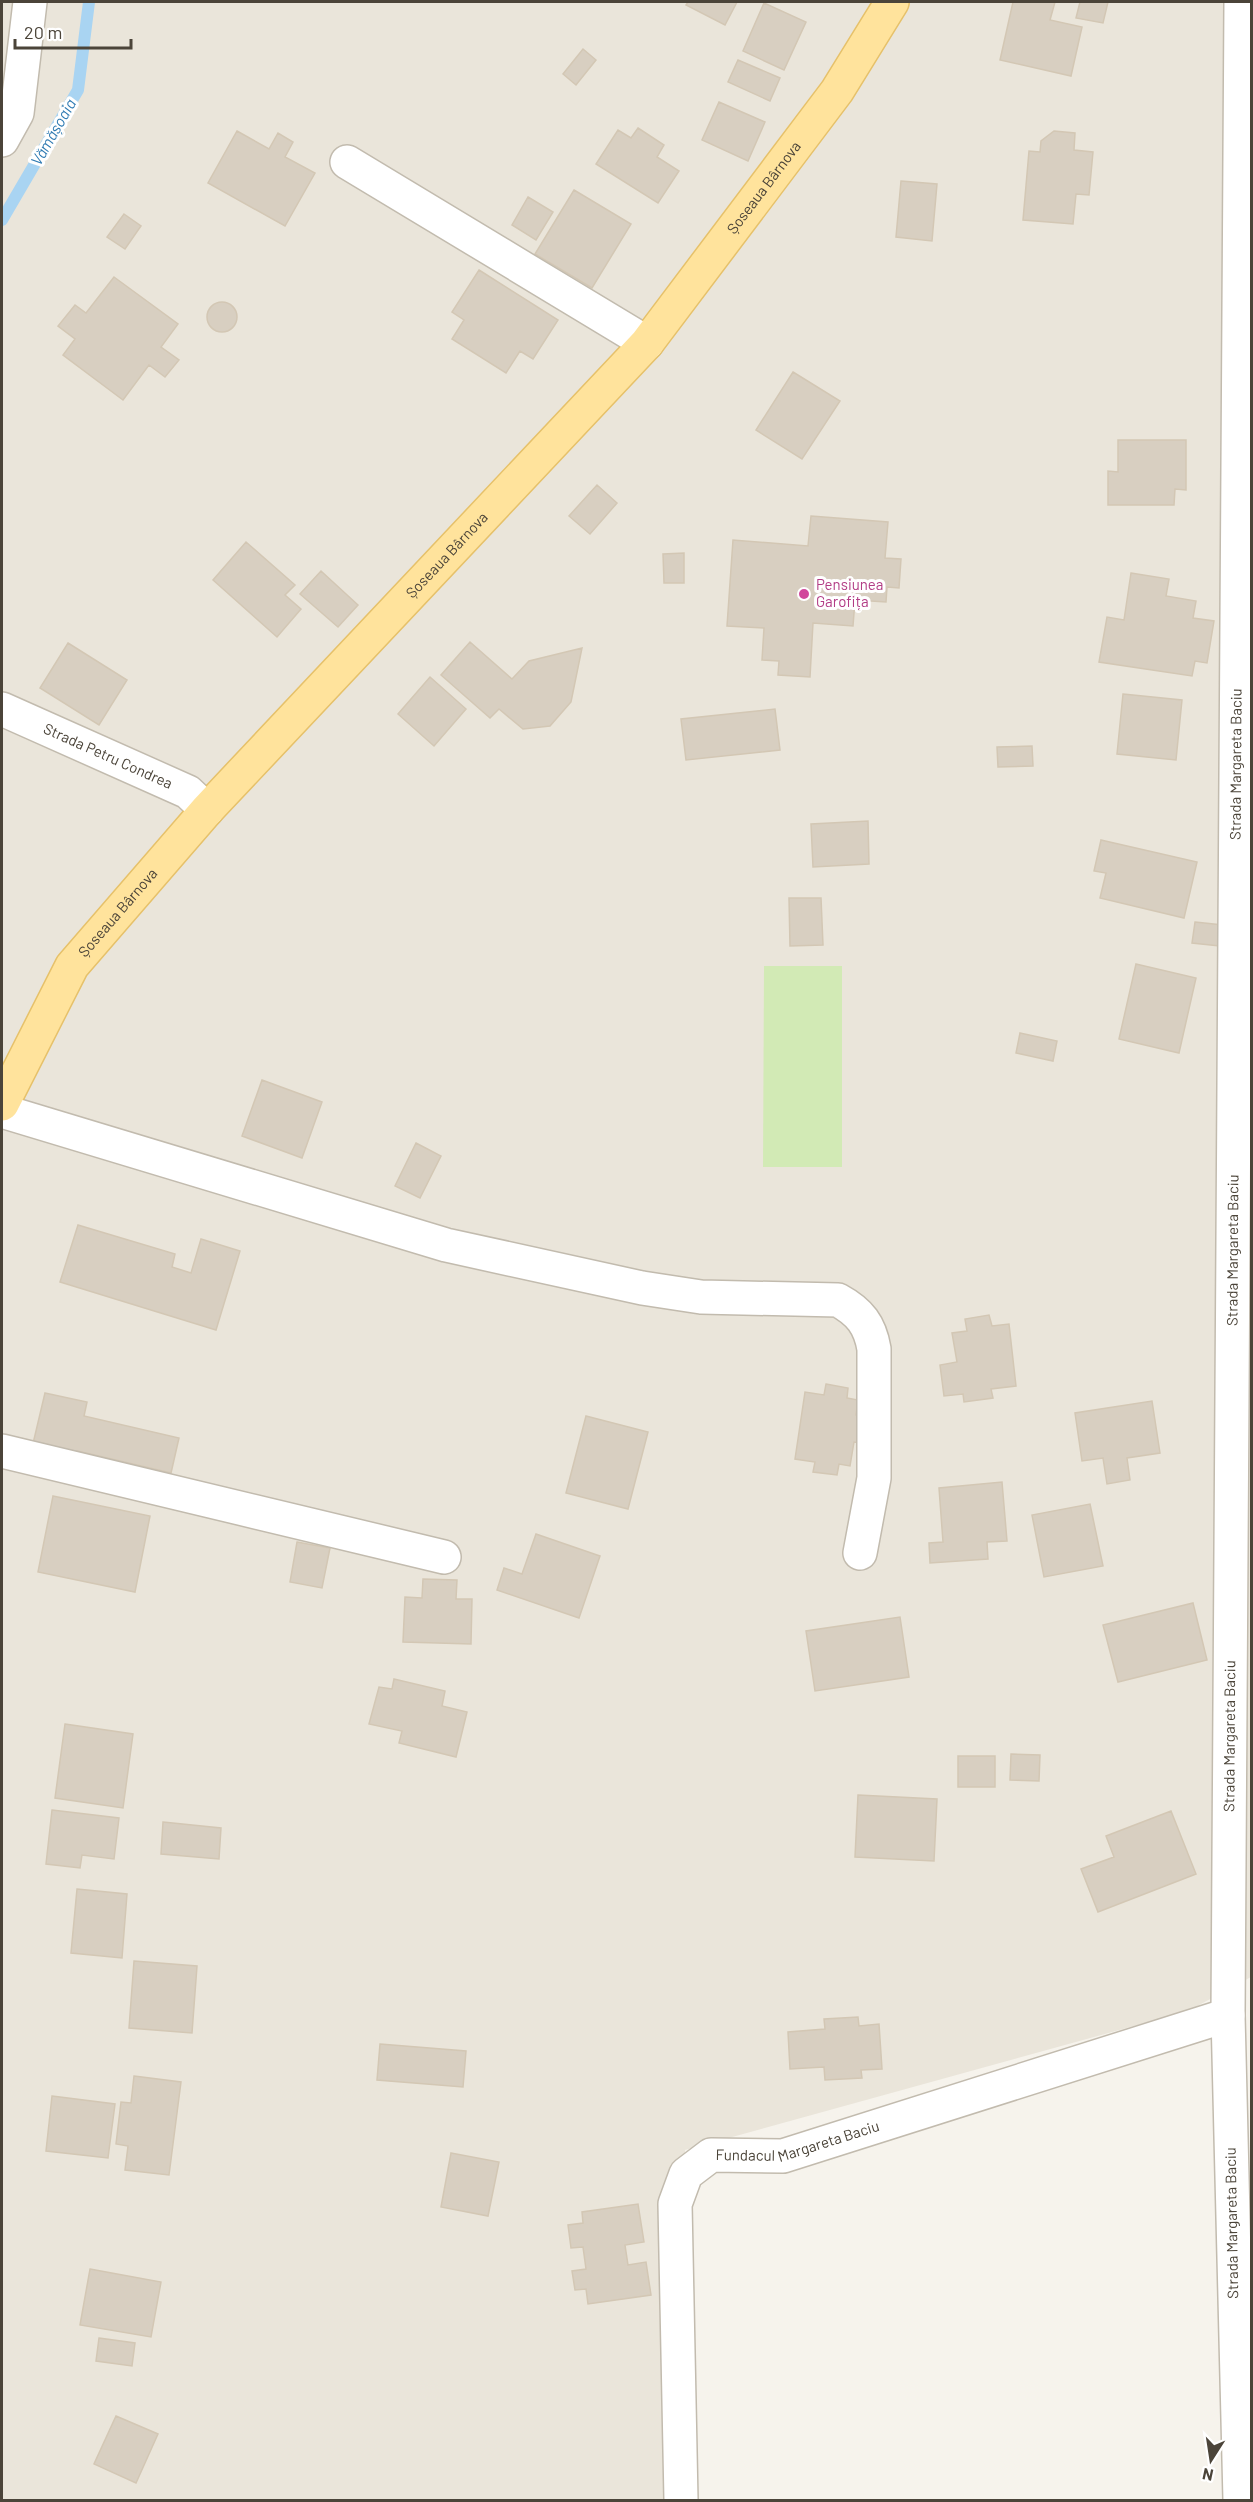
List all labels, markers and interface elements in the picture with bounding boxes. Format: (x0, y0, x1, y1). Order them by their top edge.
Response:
scale bar (15, 12, 130, 50)
text: 20 m (24, 21, 62, 43)
water label: Vămășoaia (26, 95, 79, 169)
street label: Șoseaua Bârnova (722, 137, 804, 237)
street label: Șoseaua Bârnova (401, 508, 491, 601)
place label: Pensiunea Garofița (816, 575, 883, 610)
marker: Pensiunea Garofița (797, 587, 811, 601)
street label: Strada Margareta Baciu (1226, 688, 1245, 840)
street label: Strada Petru Condrea (41, 719, 176, 792)
street label: Șoseaua Bârnova (74, 864, 160, 960)
street label: Strada Margareta Baciu (1222, 1174, 1241, 1326)
street label: Strada Margareta Baciu (1219, 1660, 1238, 1812)
street label: Fundacul Margareta Baciu (715, 2116, 881, 2165)
street label: Strada Margareta Baciu (1221, 2147, 1241, 2299)
north arrow (1181, 2430, 1241, 2490)
text: N (1201, 2465, 1215, 2486)

